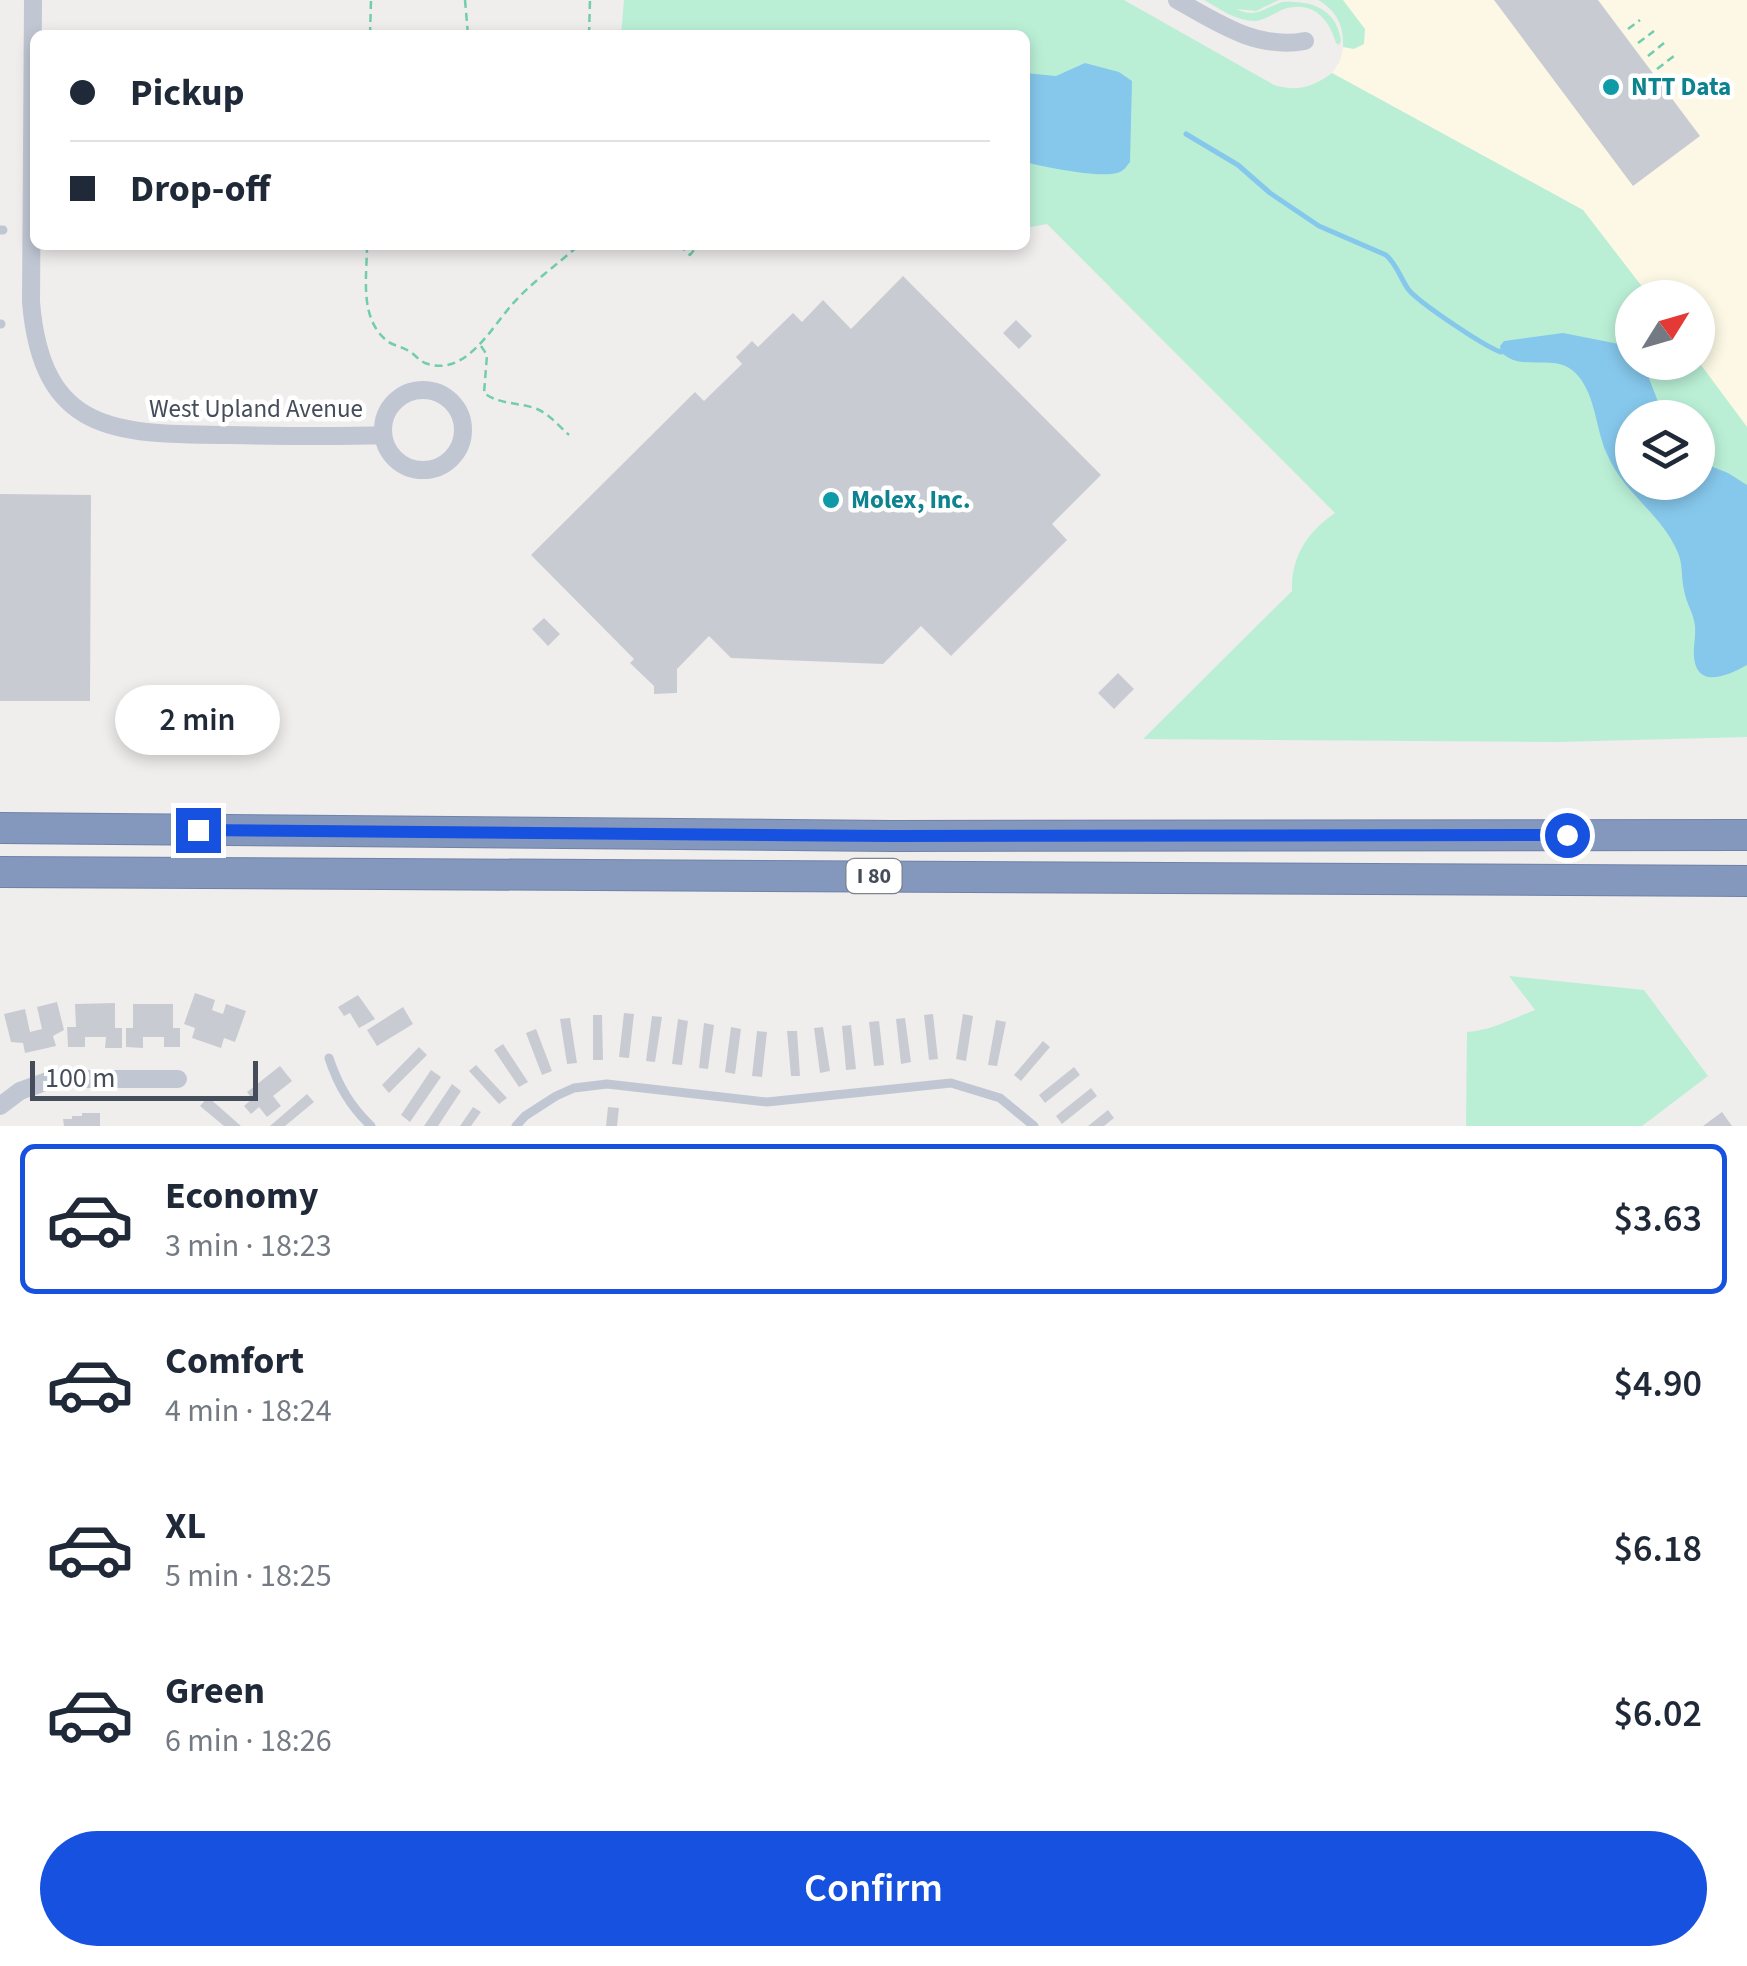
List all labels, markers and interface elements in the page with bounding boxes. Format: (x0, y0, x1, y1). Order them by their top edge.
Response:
text: Pickup (130, 66, 244, 120)
place label: NTT Data (1631, 69, 1731, 105)
marker: NTT Data (1600, 76, 1622, 98)
text: Drop-off (130, 162, 270, 216)
north arrow (1615, 280, 1715, 380)
map controls (1615, 280, 1715, 500)
street label: West Upland Avenue (149, 391, 363, 427)
button: layers (1615, 400, 1715, 500)
place label: Molex, Inc. (851, 482, 970, 518)
marker: Molex, Inc. (820, 489, 842, 511)
callout: 2 min (116, 685, 280, 755)
text: 2 min (159, 697, 236, 743)
route end (176, 808, 221, 853)
route start (1545, 813, 1590, 858)
road number: I 80 (846, 859, 902, 893)
scale bar (30, 1056, 258, 1100)
text: 100 m (45, 1058, 116, 1098)
text: Economy (165, 1169, 318, 1223)
icon: car (45, 1174, 135, 1264)
text: $3.63 (1614, 1192, 1702, 1246)
text: 3 min · 18:23 (165, 1223, 332, 1269)
text: Comfort (165, 1334, 304, 1388)
icon: car (45, 1339, 135, 1429)
text: $4.90 (1614, 1357, 1702, 1411)
text: 4 min · 18:24 (165, 1388, 332, 1434)
text: XL (165, 1499, 206, 1553)
icon: car (45, 1504, 135, 1594)
text: $6.18 (1614, 1522, 1702, 1576)
text: 5 min · 18:25 (165, 1553, 332, 1599)
text: Green (165, 1664, 265, 1718)
icon: car (45, 1669, 135, 1759)
text: $6.02 (1614, 1687, 1702, 1741)
text: 6 min · 18:26 (165, 1718, 332, 1764)
button: Confirm (40, 1831, 1707, 1946)

